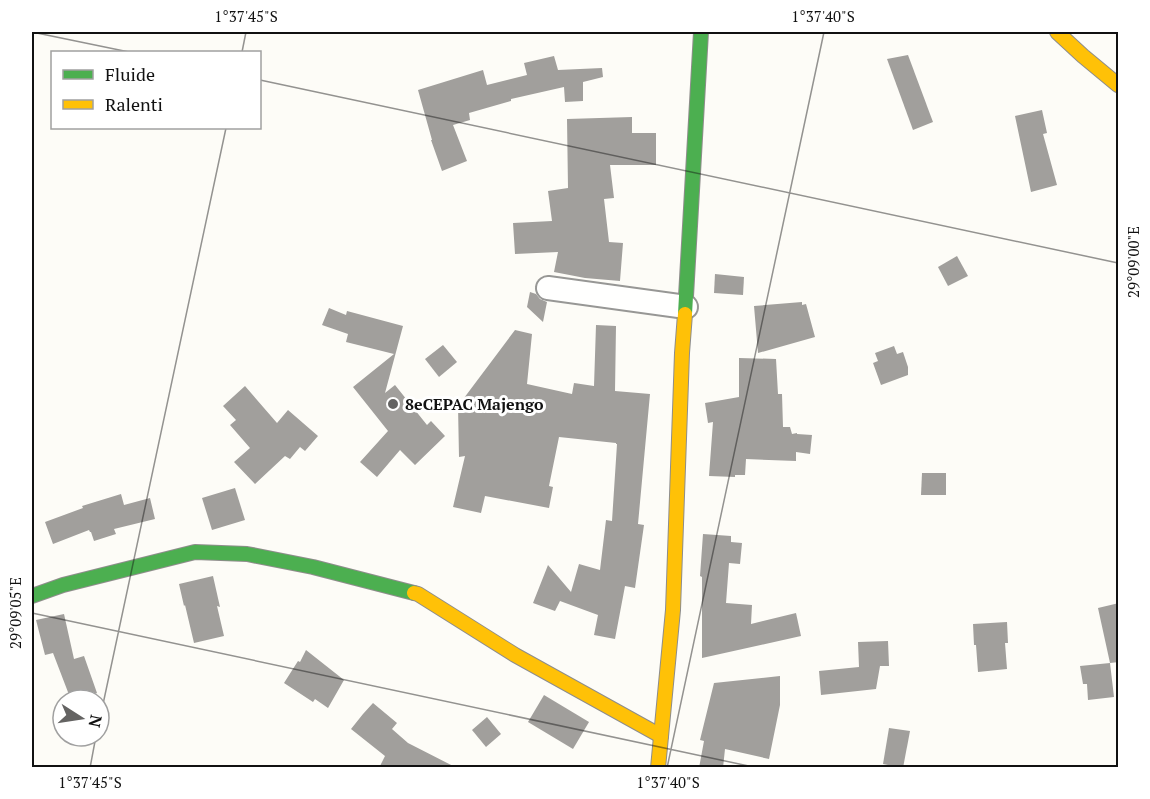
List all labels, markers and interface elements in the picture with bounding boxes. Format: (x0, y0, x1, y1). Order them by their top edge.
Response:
text: 1°37'45"S (214, 6, 278, 26)
text: 1°37'40"S (791, 6, 855, 26)
legend (51, 51, 261, 129)
text: Fluide (105, 62, 155, 86)
text: Ralenti (105, 92, 163, 116)
text: 29°09'00"E (1123, 226, 1143, 298)
place label: 8eCEPAC Majengo (405, 393, 544, 415)
marker: 8eCEPAC Majengo (386, 397, 400, 411)
text: 29°09'05"E (5, 577, 25, 649)
north arrow (51, 688, 111, 748)
text: N (84, 713, 108, 729)
text: 1°37'45"S (58, 772, 122, 792)
text: 1°37'40"S (636, 772, 700, 792)

